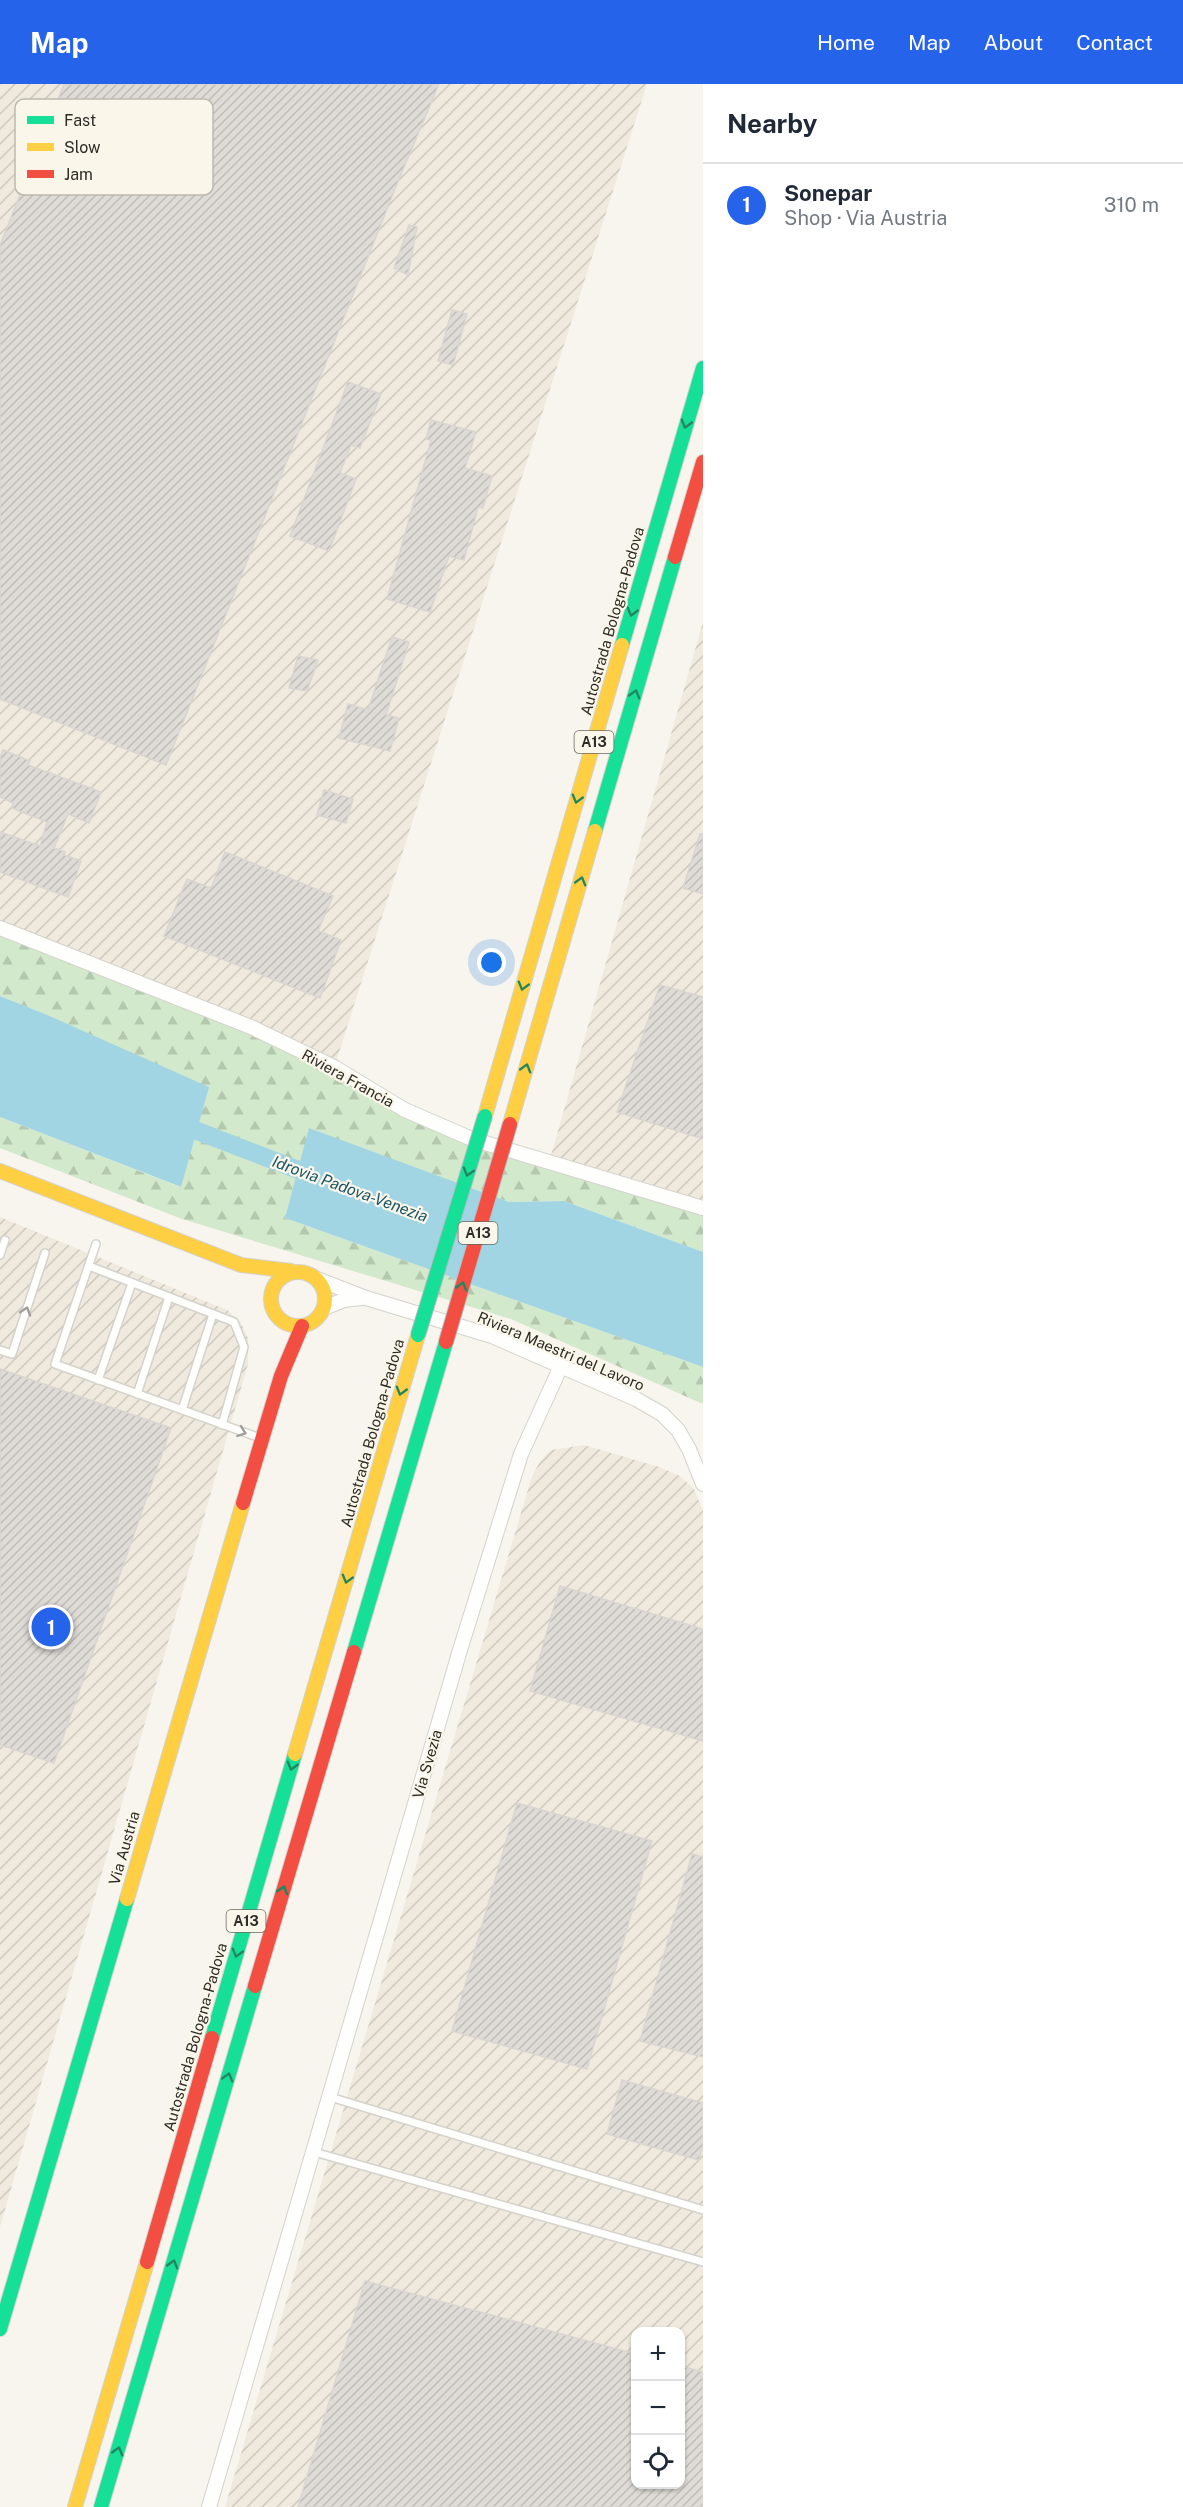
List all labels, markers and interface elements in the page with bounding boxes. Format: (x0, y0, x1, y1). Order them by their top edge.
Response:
text: Map (30, 26, 89, 59)
text: Home (817, 30, 875, 55)
text: Map (908, 30, 951, 55)
text: About (984, 30, 1043, 55)
text: Contact (1076, 30, 1153, 55)
legend (15, 99, 213, 195)
text: Nearby (727, 108, 817, 139)
text: Fast (64, 111, 96, 130)
text: Slow (64, 138, 101, 157)
text: Jam (64, 165, 93, 184)
text: Sonepar (784, 180, 872, 206)
text: 1 (742, 193, 751, 217)
text: 310 m (1104, 193, 1159, 217)
text: Shop · Via Austria (784, 206, 947, 230)
one-way arrow (681, 419, 693, 429)
street label: Autostrada Bologna-Padova (577, 525, 647, 717)
one-way arrow (627, 606, 639, 617)
one-way arrow (628, 689, 641, 699)
road number: A13 (574, 731, 614, 753)
one-way arrow (572, 793, 584, 804)
one-way arrow (574, 876, 586, 887)
your location (477, 948, 506, 977)
one-way arrow (518, 980, 530, 991)
street label: Riviera Francia (299, 1046, 397, 1110)
one-way arrow (519, 1063, 531, 1074)
water label: Idrovia Padova-Venezia (270, 1152, 430, 1226)
one-way arrow (463, 1166, 475, 1177)
road number: A13 (458, 1222, 498, 1244)
one-way arrow (455, 1281, 467, 1292)
one-way arrow (19, 1306, 32, 1317)
street label: Riviera Maestri del Lavoro (475, 1308, 647, 1394)
street label: Autostrada Bologna-Padova (337, 1337, 407, 1529)
one-way arrow (396, 1385, 408, 1396)
one-way arrow (236, 1424, 247, 1437)
one-way arrow (342, 1573, 354, 1583)
pin: 1 (32, 1604, 70, 1650)
street label: Via Svezia (409, 1728, 445, 1800)
one-way arrow (287, 1760, 299, 1771)
street label: Via Austria (105, 1809, 143, 1887)
one-way arrow (276, 1885, 288, 1896)
road number: A13 (226, 1910, 266, 1932)
street label: Autostrada Bologna-Padova (160, 1941, 230, 2133)
one-way arrow (232, 1947, 244, 1958)
one-way arrow (221, 2072, 233, 2083)
one-way arrow (166, 2259, 178, 2270)
map controls (631, 2327, 685, 2489)
button: + (631, 2327, 685, 2381)
button: − (631, 2381, 685, 2435)
button: locate (631, 2435, 685, 2489)
one-way arrow (111, 2446, 123, 2457)

